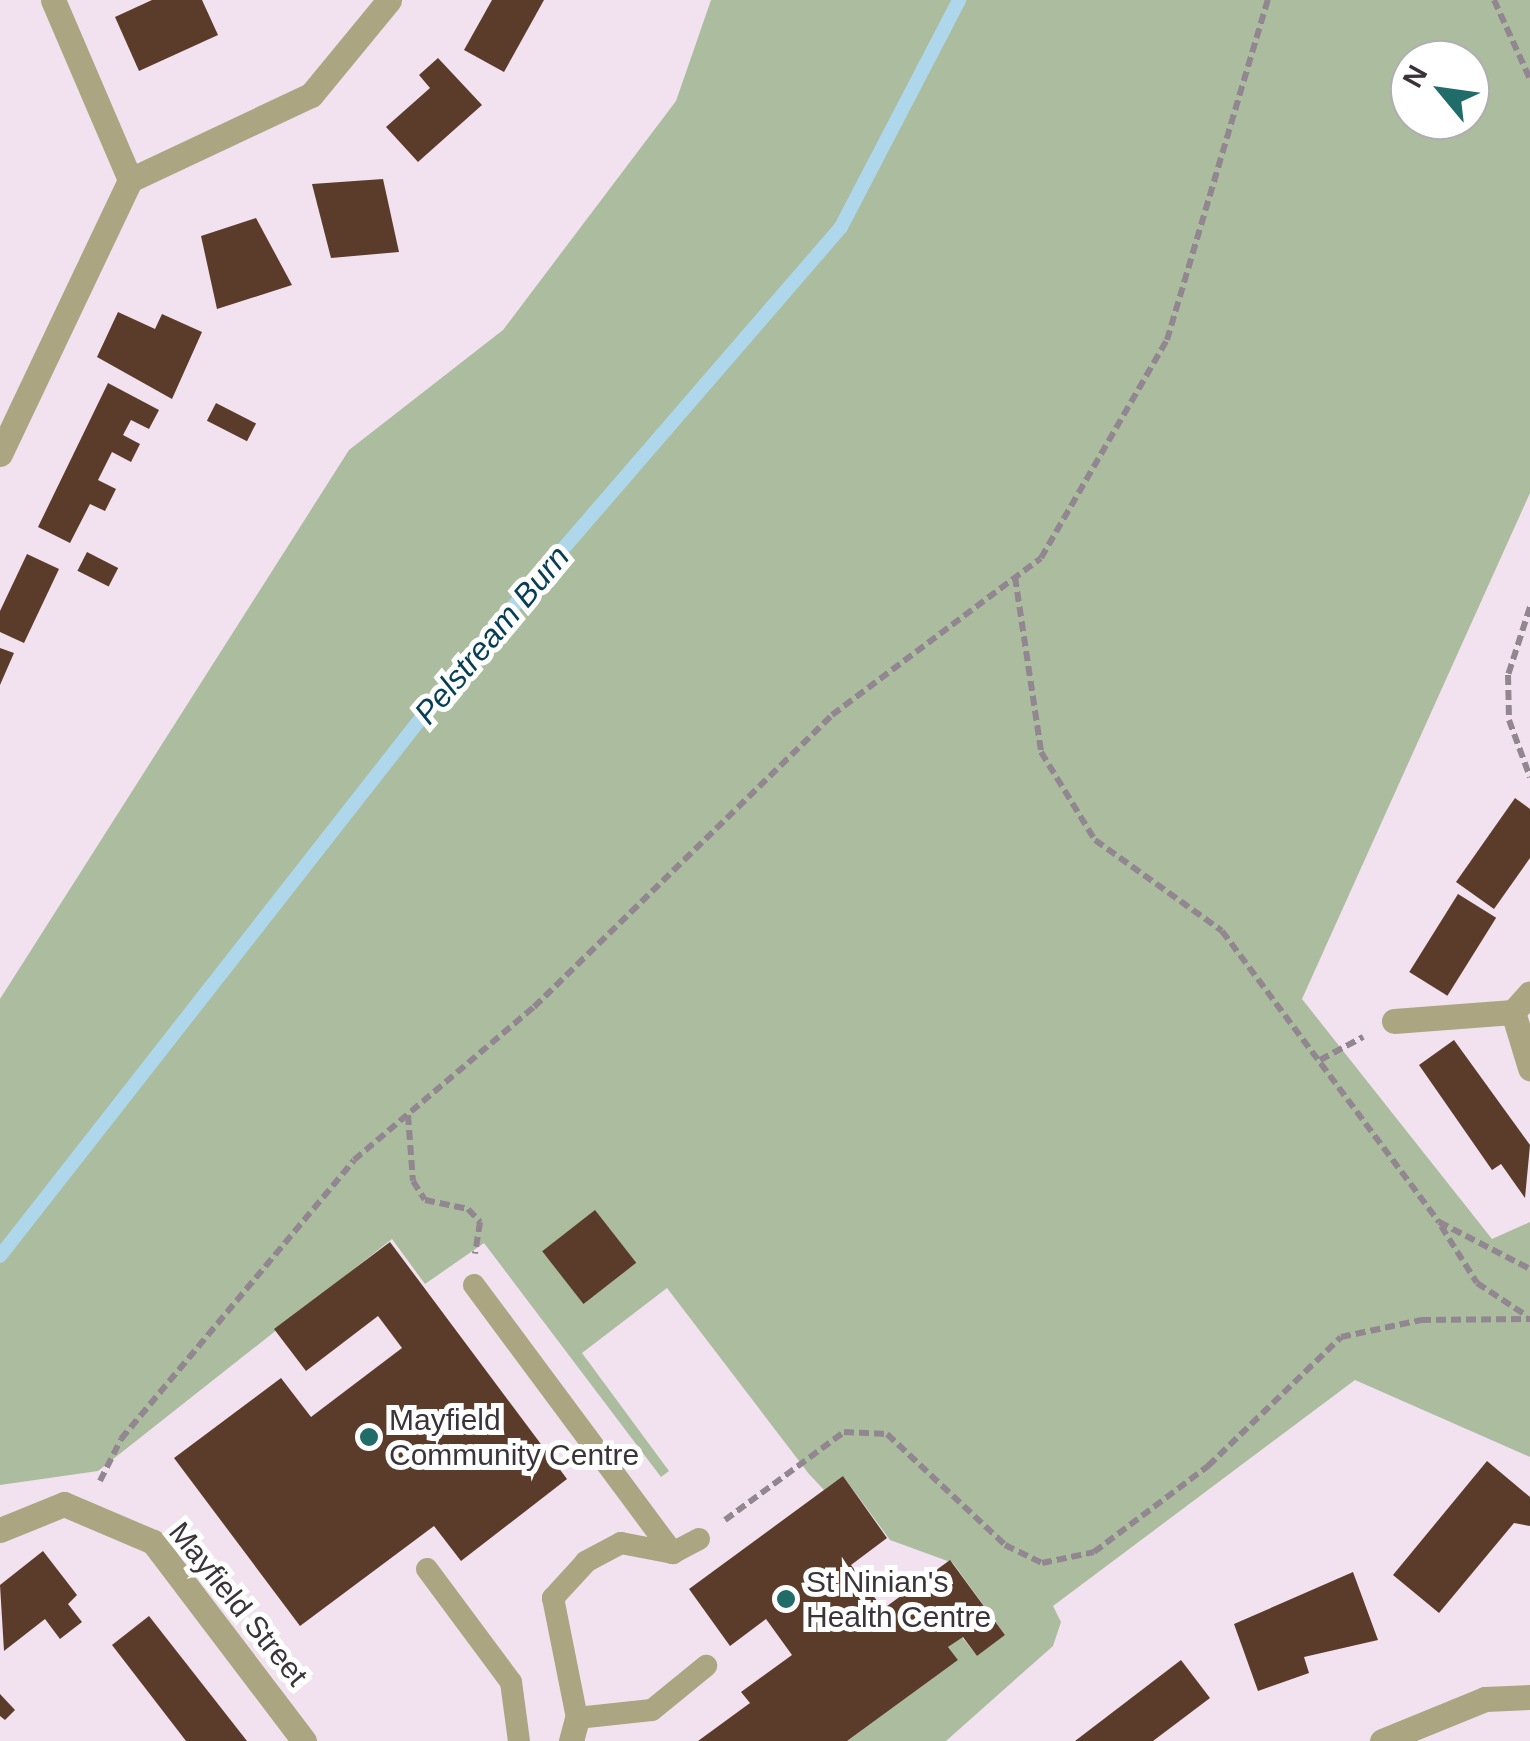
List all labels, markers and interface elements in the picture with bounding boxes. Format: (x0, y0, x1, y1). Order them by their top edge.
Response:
north arrow (1390, 40, 1490, 140)
text: N (1397, 60, 1434, 93)
water label: Pelstream Burn (406, 538, 578, 732)
place label: Mayfield Community Centre (389, 1402, 639, 1472)
marker: Mayfield Community Centre (358, 1426, 380, 1448)
street label: Mayfield Street (161, 1515, 315, 1693)
place label: St Ninian's Health Centre (806, 1564, 991, 1634)
marker: St Ninian's Health Centre (775, 1588, 797, 1610)

